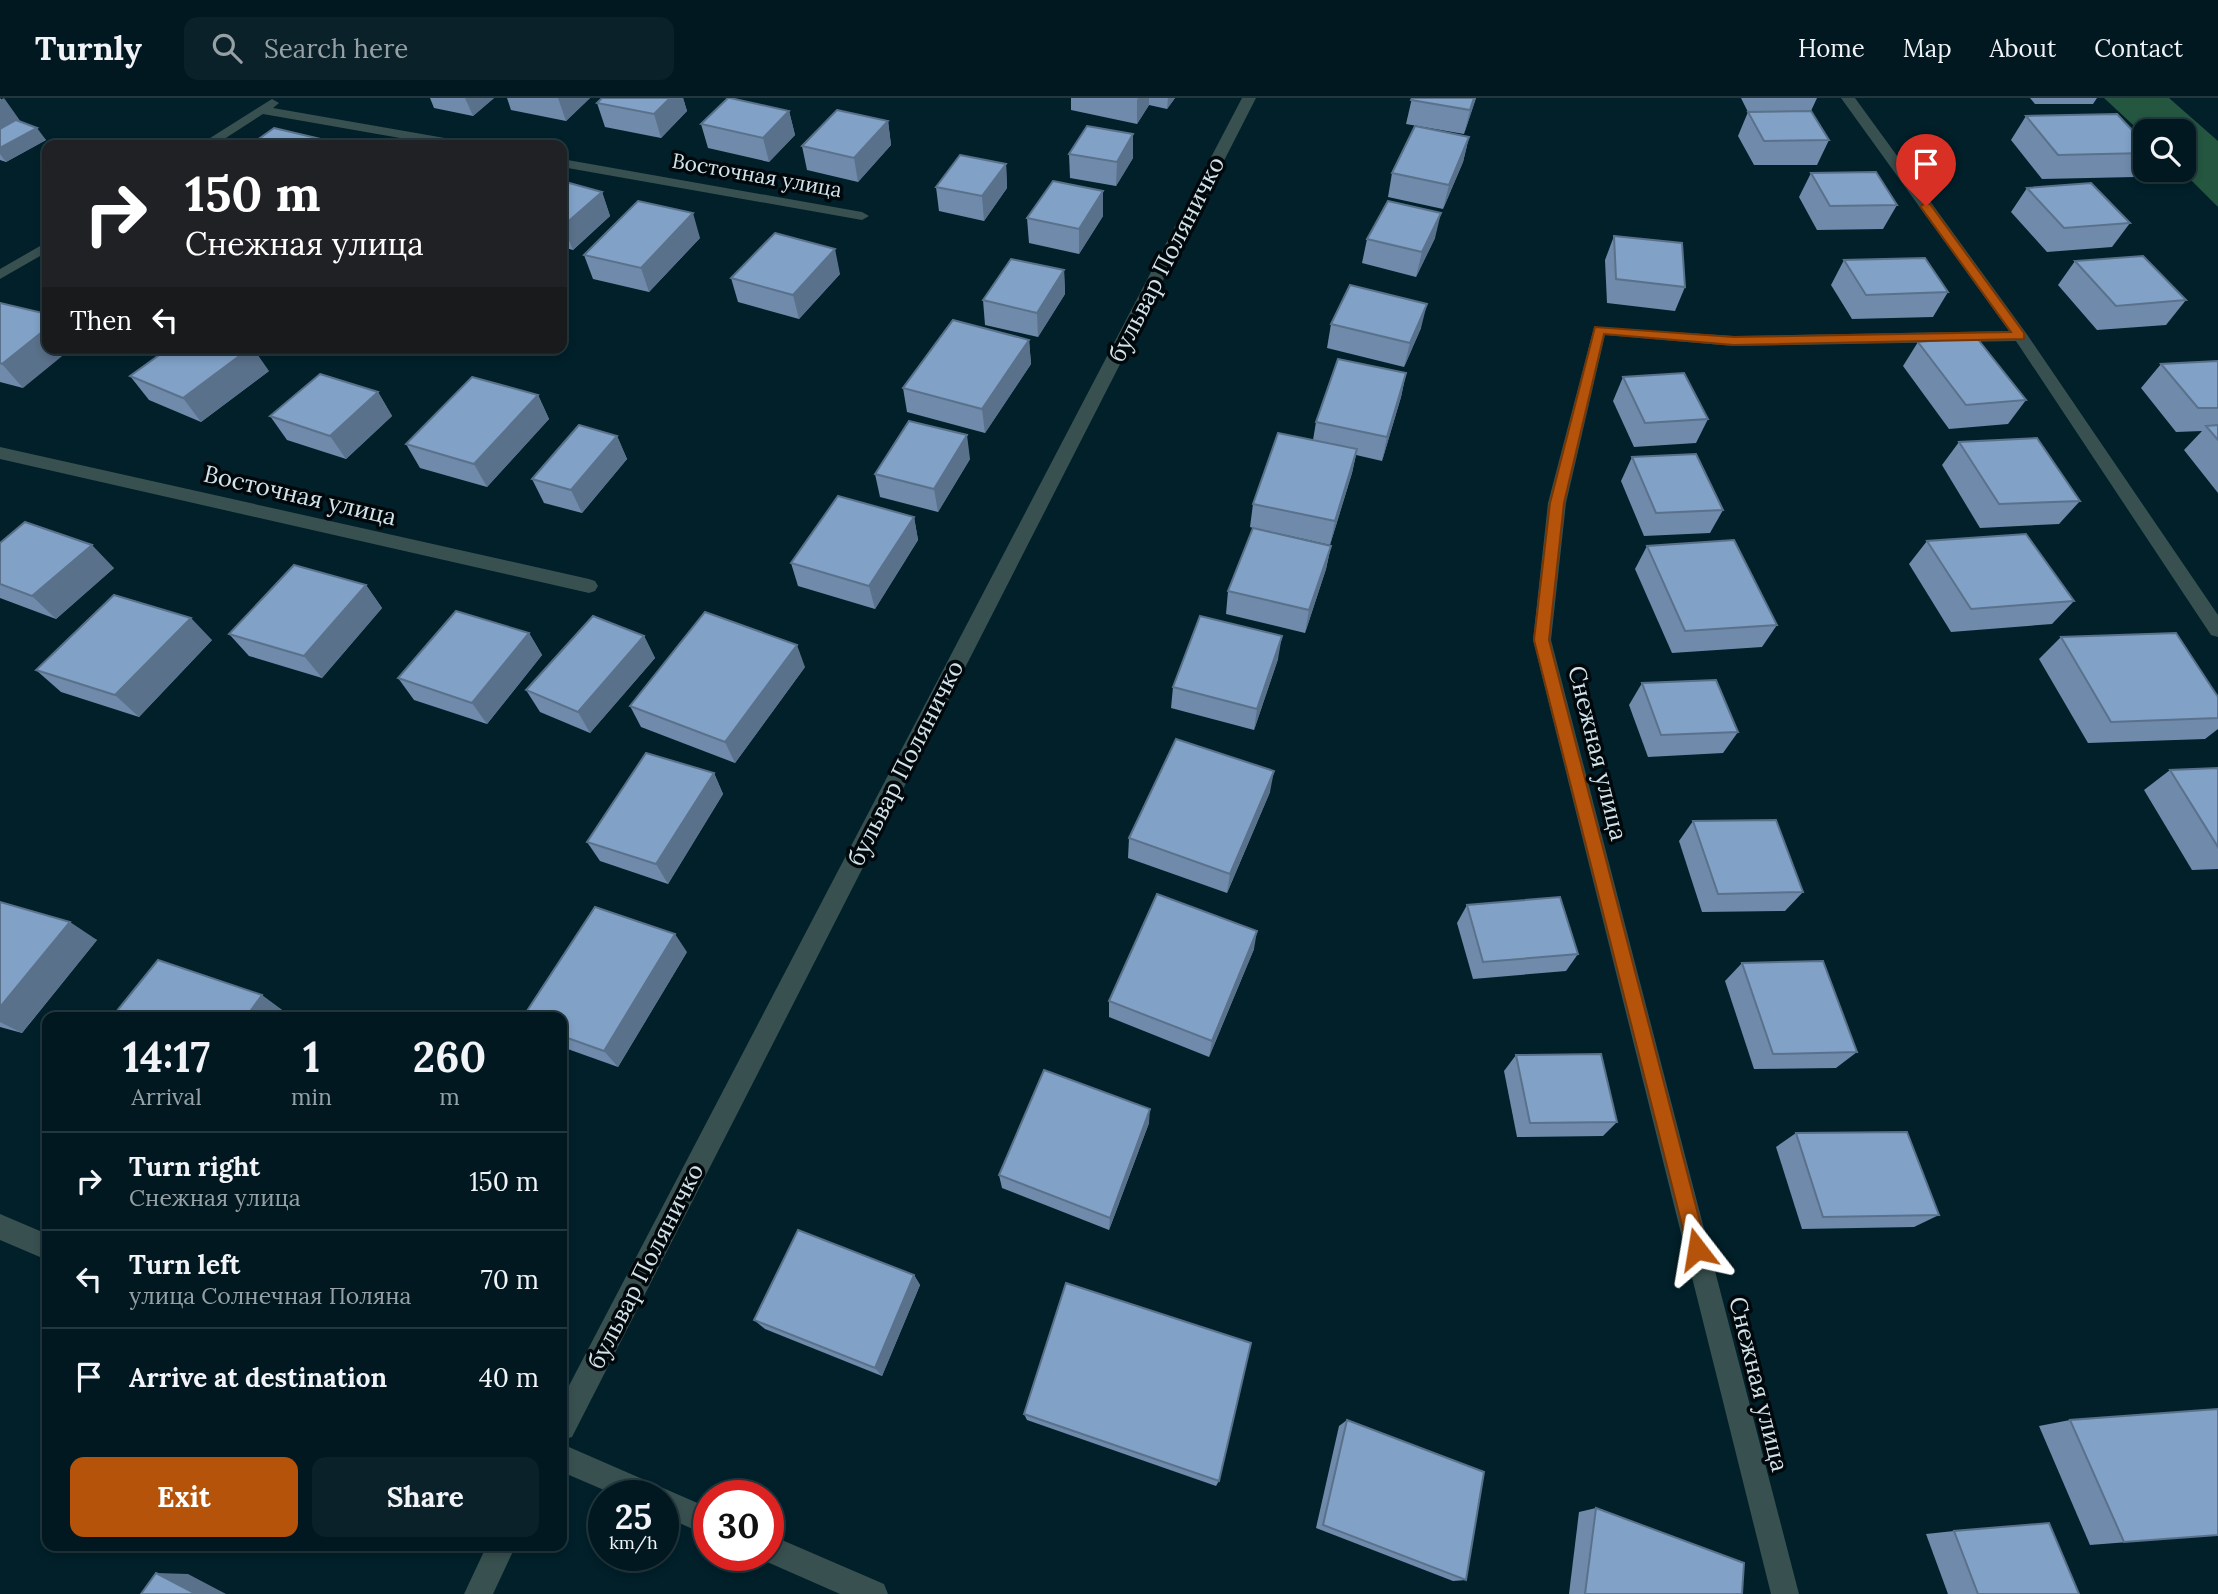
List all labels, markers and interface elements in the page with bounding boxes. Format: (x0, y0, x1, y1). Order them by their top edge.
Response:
search box (184, 17, 674, 80)
text: Turnly (35, 27, 142, 69)
icon: search (208, 29, 246, 67)
text: Search here (264, 32, 408, 65)
text: Home (1798, 33, 1865, 64)
text: Map (1903, 33, 1952, 64)
text: About (1990, 33, 2056, 64)
text: Contact (2094, 33, 2183, 64)
map controls (2133, 119, 2196, 182)
button: search (2133, 119, 2196, 182)
pin (1896, 134, 1956, 206)
icon: arrive (1907, 145, 1945, 183)
street label: Восточная улица (670, 147, 844, 203)
street label: бульвар Поляничко (1101, 151, 1231, 367)
text: 150 m (185, 162, 321, 224)
icon: right (70, 168, 161, 259)
text: Снежная улица (185, 223, 424, 264)
icon: left (146, 301, 184, 339)
text: Then (70, 304, 132, 337)
street label: Восточная улица (201, 458, 399, 532)
street label: бульвар Поляничко (840, 655, 970, 871)
street label: Снежная улица (1561, 662, 1635, 844)
text: 14:17 (123, 1030, 210, 1084)
text: 1 (303, 1030, 320, 1084)
text: 260 (413, 1030, 486, 1084)
text: Arrival (131, 1082, 202, 1111)
text: min (291, 1082, 332, 1111)
text: m (439, 1082, 460, 1111)
text: Turn right (129, 1150, 260, 1183)
street label: бульвар Поляничко (580, 1158, 710, 1374)
icon: right (70, 1162, 108, 1200)
text: 150 m (469, 1165, 539, 1198)
text: Снежная улица (129, 1183, 301, 1212)
position arrow (1660, 1212, 1734, 1286)
text: Turn left (129, 1248, 240, 1281)
icon: left (70, 1260, 108, 1298)
text: 70 m (481, 1263, 539, 1296)
text: улица Солнечная Поляна (129, 1281, 411, 1310)
street label: Снежная улица (1722, 1293, 1796, 1475)
icon: arrive (70, 1358, 108, 1396)
text: Arrive at destination (129, 1361, 387, 1394)
text: 40 m (479, 1361, 539, 1394)
button: Exit (70, 1457, 298, 1537)
button: Share (312, 1457, 539, 1537)
speed limit sign: 30 (693, 1480, 784, 1571)
text: 25 (615, 1494, 652, 1539)
text: km/h (609, 1531, 658, 1554)

